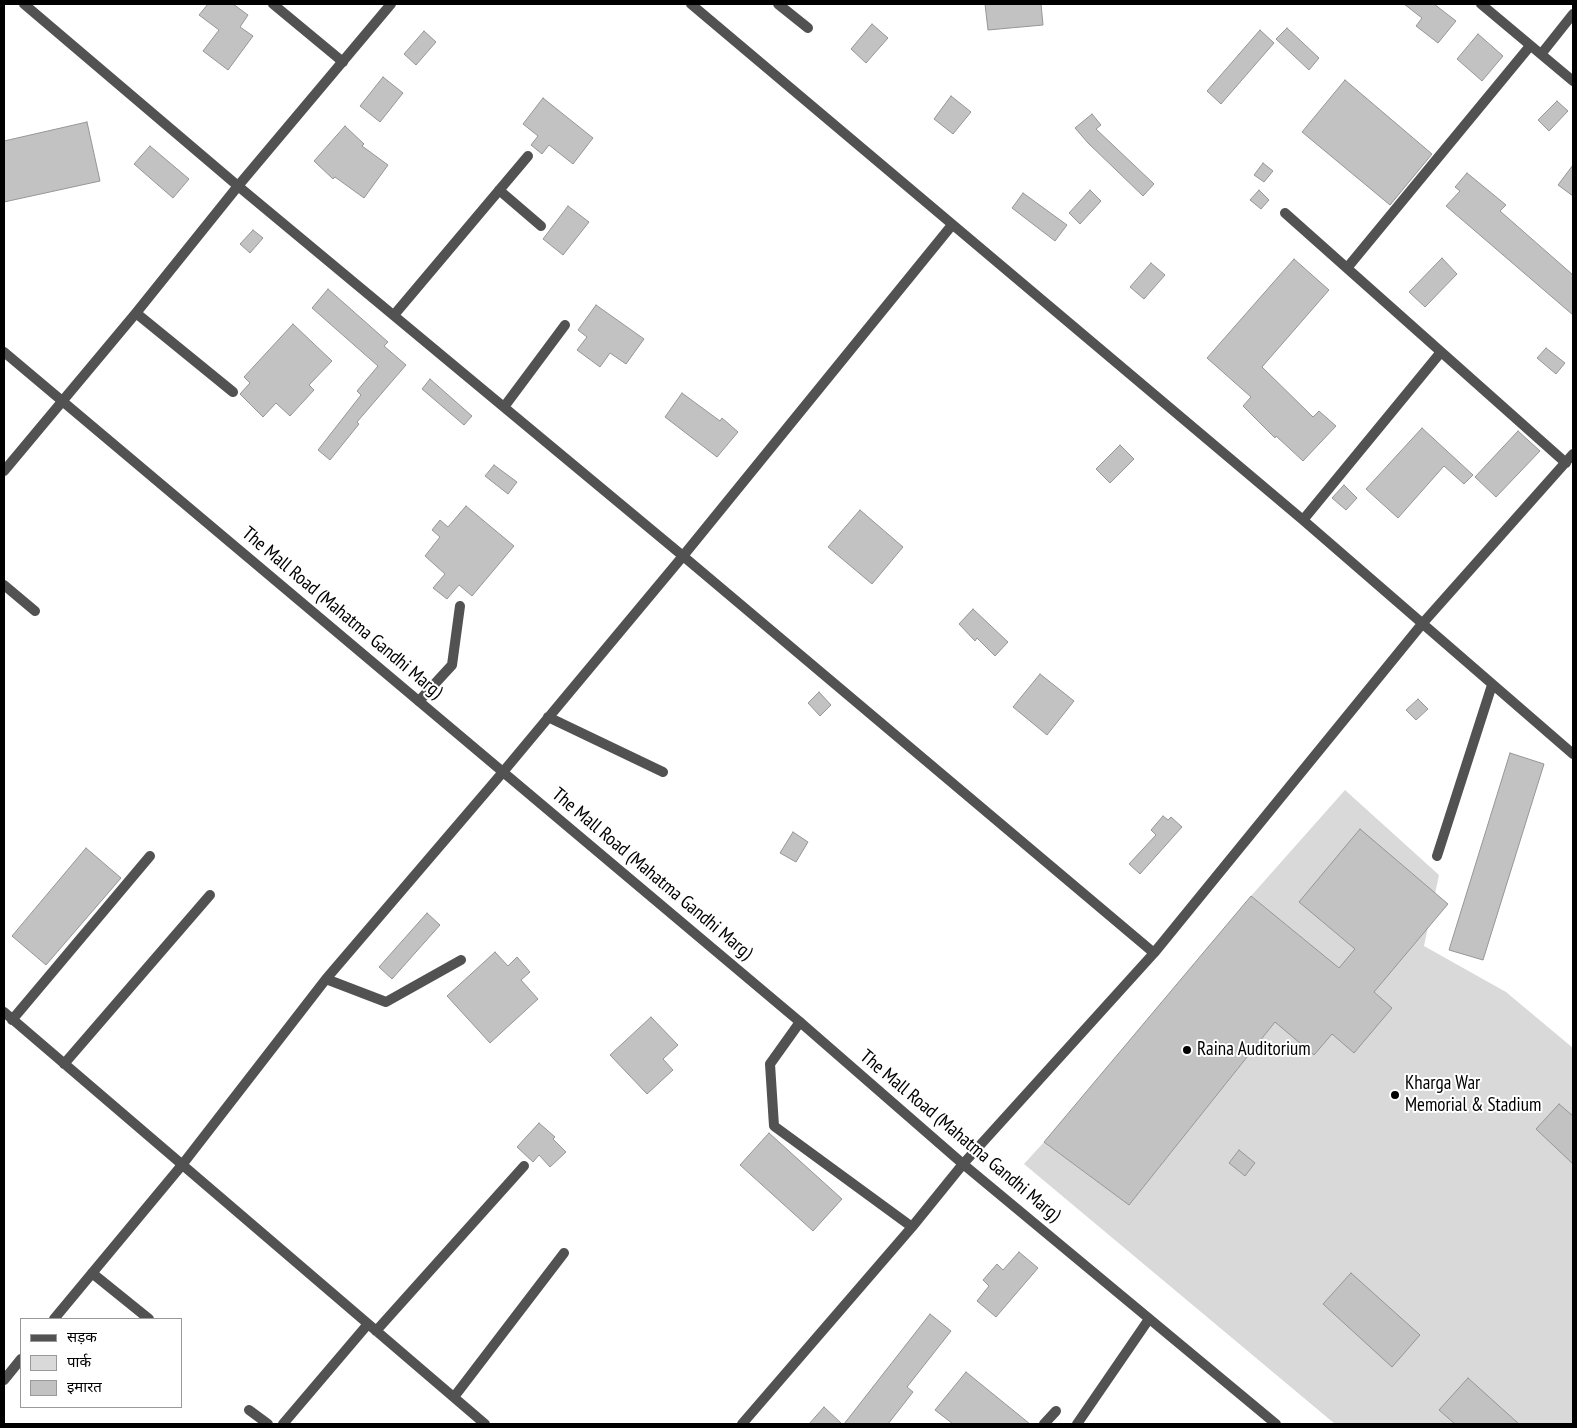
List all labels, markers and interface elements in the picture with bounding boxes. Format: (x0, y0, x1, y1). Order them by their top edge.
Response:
street label: The Mall Road (Mahatma Gandhi Marg) (237, 522, 447, 704)
street label: The Mall Road (Mahatma Gandhi Marg) (547, 783, 757, 965)
place label: Raina Auditorium (1197, 1039, 1311, 1061)
marker: Raina Auditorium (1181, 1044, 1193, 1056)
street label: The Mall Road (Mahatma Gandhi Marg) (855, 1045, 1065, 1227)
place label: Kharga War Memorial & Stadium (1405, 1073, 1541, 1117)
marker: Kharga War Memorial & Stadium (1389, 1089, 1401, 1101)
legend (20, 1318, 182, 1408)
text: सड़क (67, 1327, 97, 1346)
text: पार्क (67, 1352, 91, 1371)
text: इमारत (67, 1377, 102, 1396)

